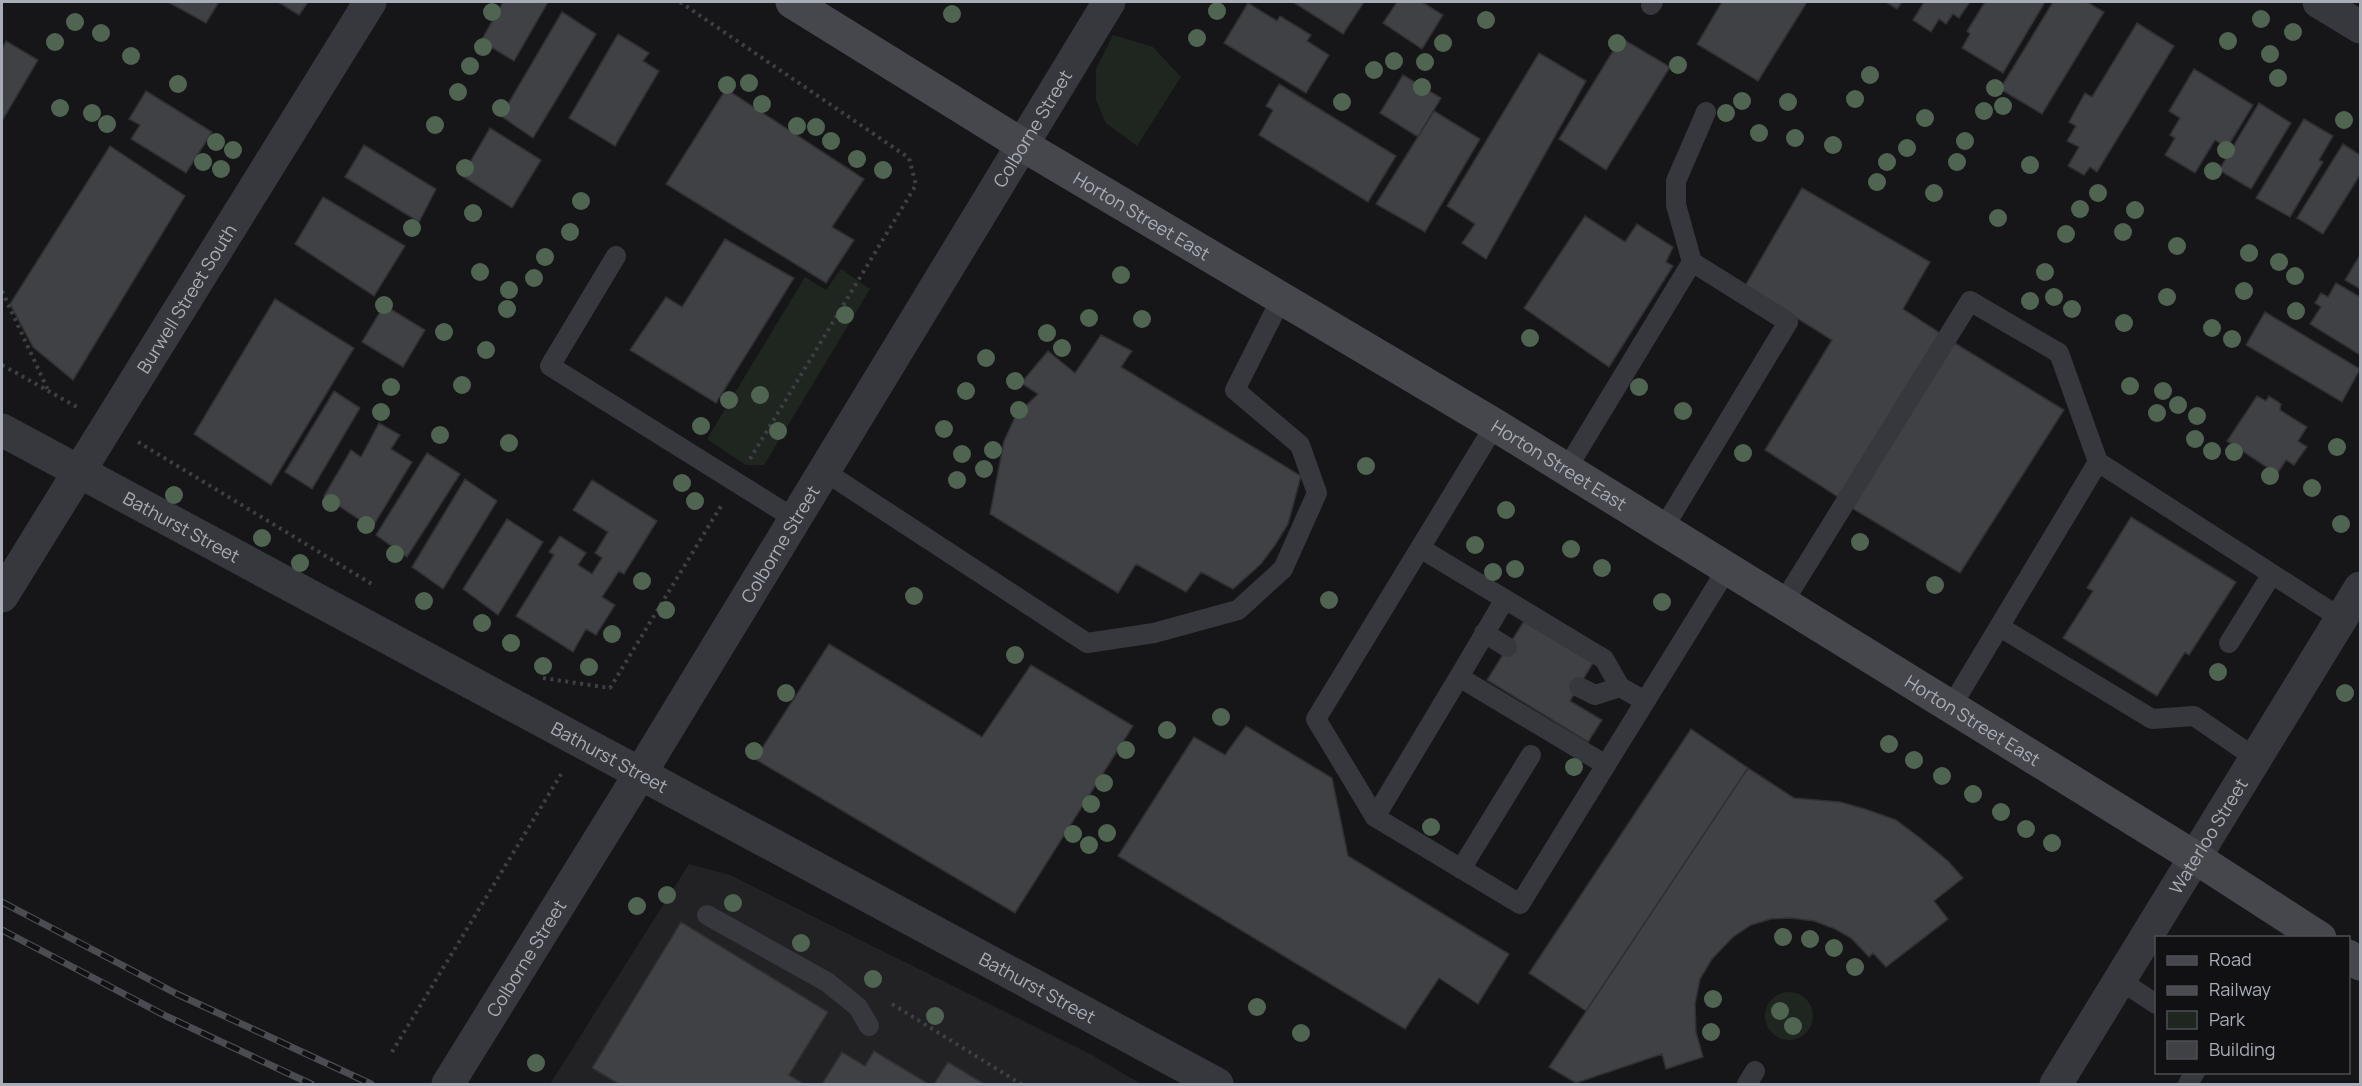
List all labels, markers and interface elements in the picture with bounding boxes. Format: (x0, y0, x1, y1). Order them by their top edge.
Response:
street label: Colborne Street (987, 65, 1077, 192)
street label: Horton Street East (1069, 166, 1215, 265)
street label: Burwell Street South (131, 219, 242, 378)
street label: Horton Street East (1487, 414, 1631, 516)
street label: Colborne Street (735, 481, 825, 607)
street label: Bathurst Street (119, 486, 244, 568)
street label: Horton Street East (1901, 669, 2045, 771)
street label: Bathurst Street (547, 716, 672, 798)
street label: Waterloo Street (2163, 773, 2253, 898)
street label: Colborne Street (481, 895, 571, 1021)
legend (2155, 936, 2350, 1074)
street label: Bathurst Street (975, 946, 1100, 1029)
text: Road (2209, 947, 2252, 971)
text: Railway (2209, 977, 2271, 1001)
text: Park (2209, 1007, 2246, 1031)
text: Building (2209, 1037, 2275, 1061)

